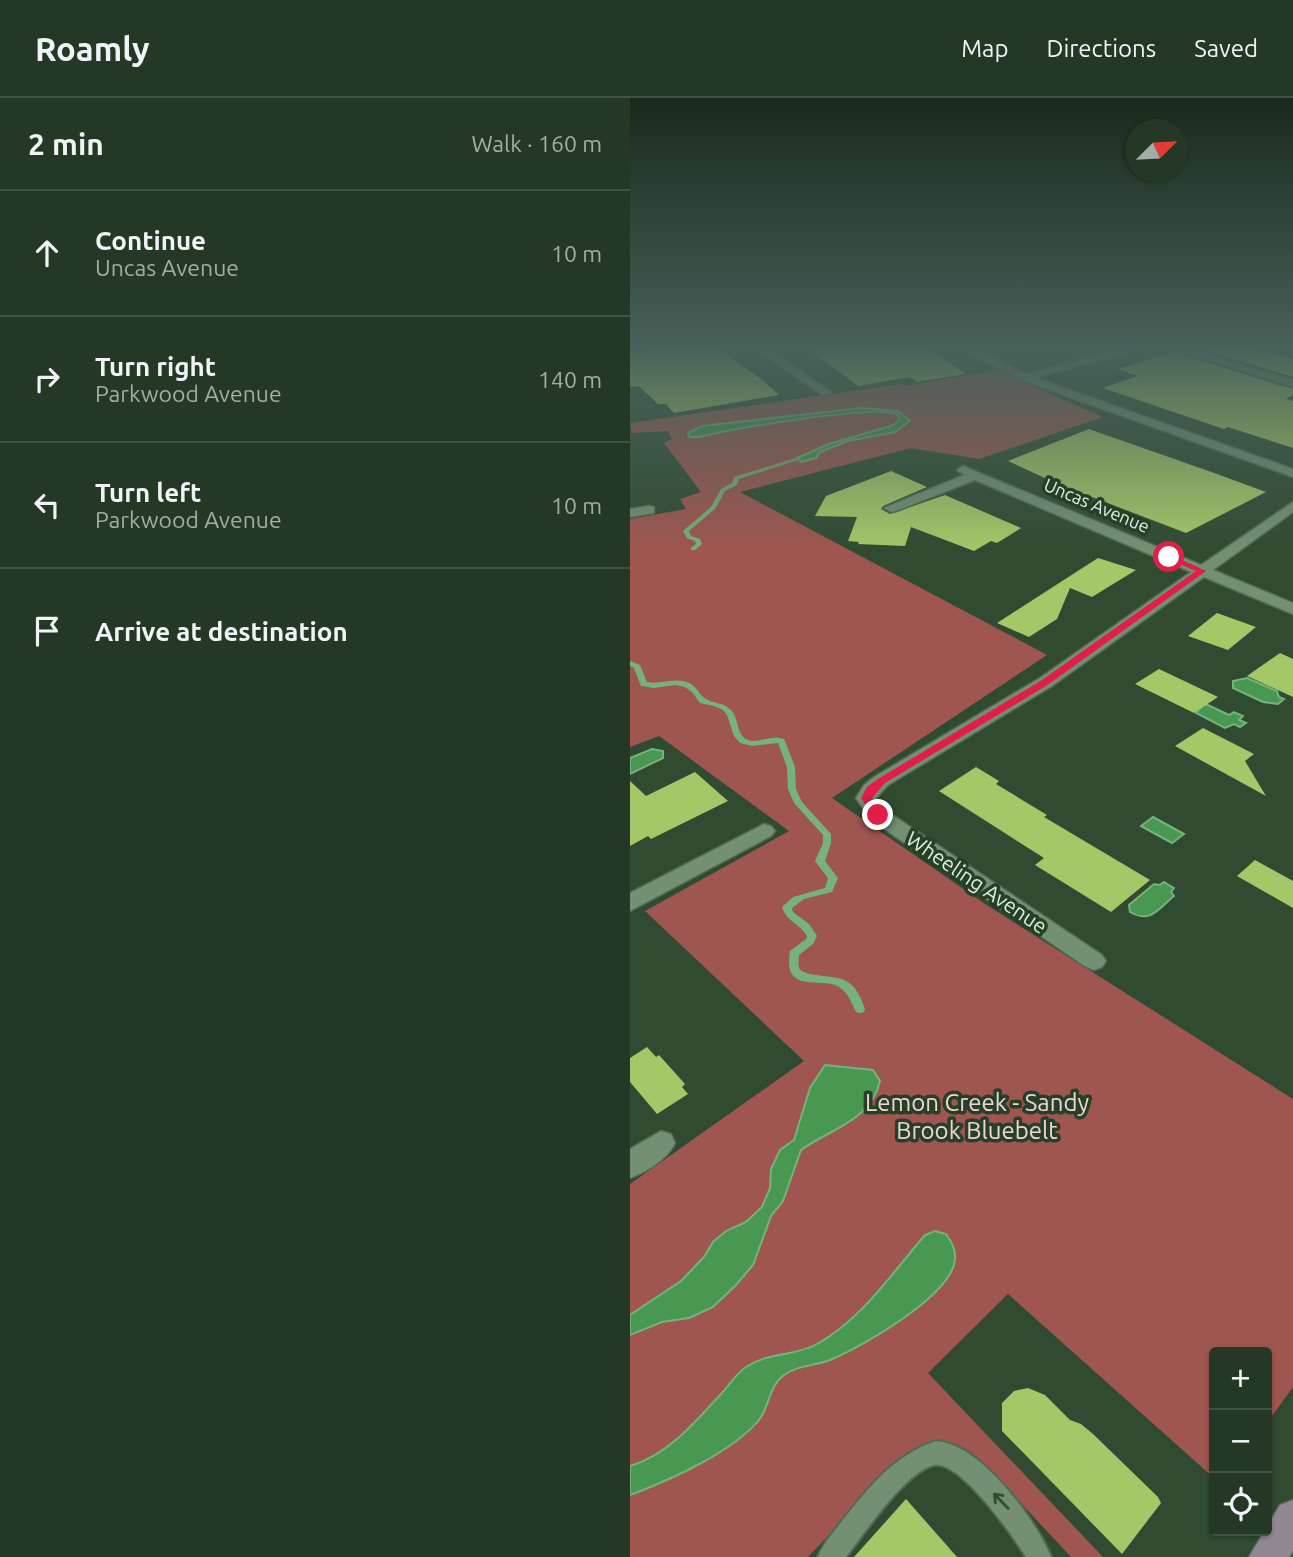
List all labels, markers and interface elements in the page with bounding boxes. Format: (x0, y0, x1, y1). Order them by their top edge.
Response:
text: Roamly (35, 30, 149, 67)
text: Map (961, 35, 1008, 62)
text: Directions (1046, 35, 1156, 62)
text: Saved (1194, 35, 1258, 62)
north arrow (1125, 119, 1188, 182)
text: 2 min (28, 127, 104, 161)
text: Walk · 160 m (471, 131, 602, 156)
text: Continue (95, 226, 206, 255)
icon: ahead (28, 234, 66, 272)
text: 10 m (551, 241, 602, 266)
text: Uncas Avenue (95, 255, 239, 280)
text: Turn right (95, 352, 216, 381)
icon: right (28, 360, 66, 398)
text: 140 m (538, 367, 602, 392)
text: Parkwood Avenue (95, 381, 282, 406)
street label: Uncas Avenue (1041, 474, 1153, 536)
text: Turn left (95, 478, 201, 507)
icon: left (28, 486, 66, 524)
text: 10 m (551, 493, 602, 518)
text: Parkwood Avenue (95, 507, 282, 532)
route start (1153, 541, 1184, 572)
icon: arrive (28, 612, 66, 650)
text: Arrive at destination (95, 617, 348, 646)
route end (862, 799, 893, 830)
street label: Wheeling Avenue (902, 826, 1052, 938)
park label: Lemon Creek - Sandy Brook Bluebelt (865, 1089, 1089, 1144)
map controls (1209, 1347, 1272, 1536)
button: + (1209, 1347, 1272, 1410)
button: − (1209, 1410, 1272, 1473)
button: locate (1209, 1473, 1272, 1536)
one-way arrow (992, 1493, 1009, 1510)

